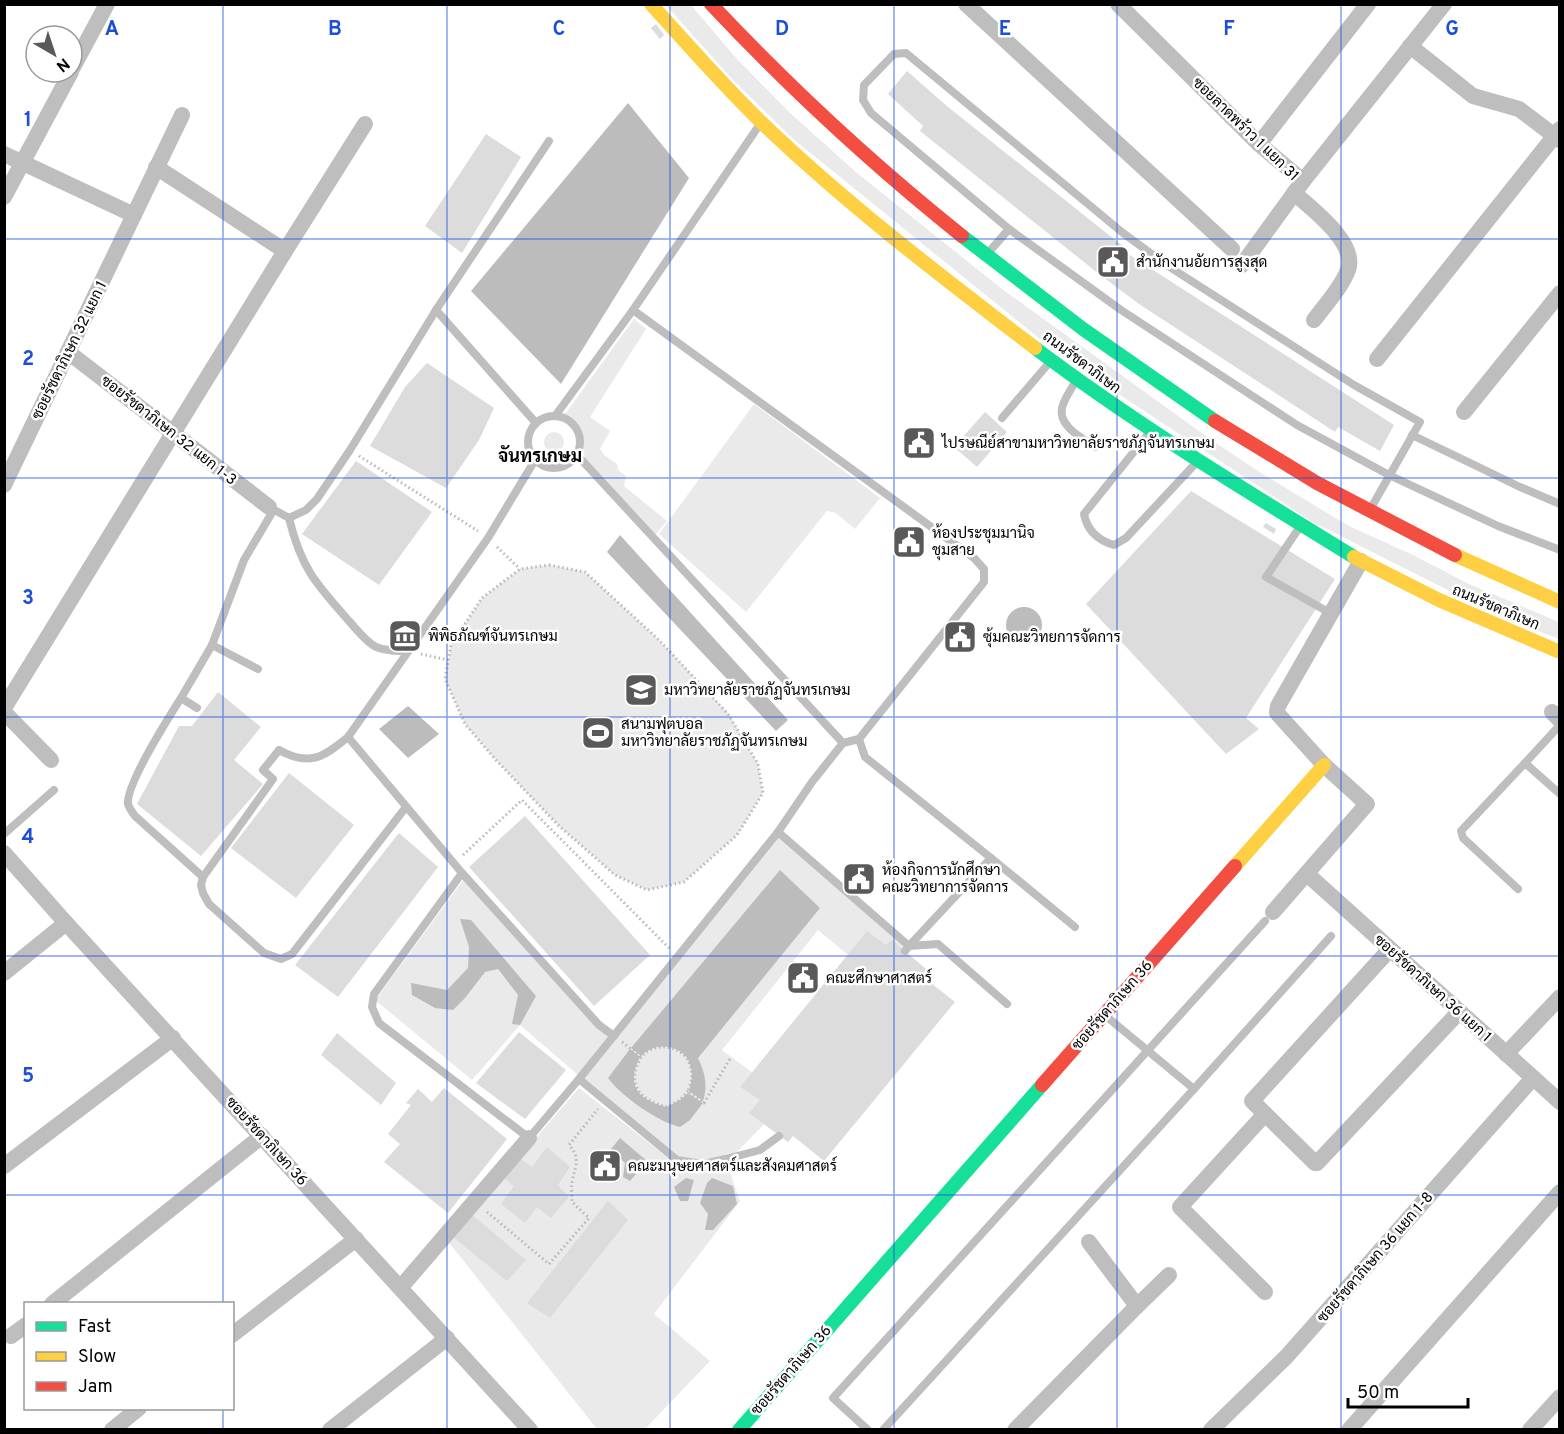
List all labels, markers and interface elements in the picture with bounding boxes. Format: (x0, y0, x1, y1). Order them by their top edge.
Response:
text: A (105, 17, 119, 43)
text: B (328, 17, 342, 43)
text: C (553, 17, 565, 43)
text: D (775, 17, 789, 43)
text: E (999, 17, 1011, 43)
text: F (1223, 17, 1235, 43)
text: G (1445, 17, 1459, 43)
north arrow (24, 24, 84, 84)
text: N (51, 53, 73, 75)
street label: ซอยลาดพร้าว 1 แยก 31 (1188, 73, 1304, 186)
text: 1 (24, 108, 32, 134)
public building icon: สำนักงานอัยการสูงสุด (1095, 244, 1131, 280)
place label: สำนักงานอัยการสูงสุด (1136, 253, 1267, 273)
street label: ซอยรัชดาภิเษก 32 แยก 1 (28, 278, 110, 422)
street label: ถนนรัชดาภิเษก (1038, 327, 1125, 399)
street label: ซอยรัชดาภิเษก 32 แยก 1-3 (96, 371, 241, 490)
public building icon: ไปรษณีย์สาขามหาวิทยาลัยราชภัฏจันทรเกษม (901, 425, 937, 461)
place label: ไปรษณีย์สาขามหาวิทยาลัยราชภัฏจันทรเกษม (941, 433, 1215, 454)
district label: จันทรเกษม (498, 445, 582, 469)
place label: ห้องประชุมมานิจ ชุมสาย (932, 523, 1035, 561)
public building icon: ห้องประชุมมานิจ ชุมสาย (891, 524, 927, 560)
street label: ถนนรัชดาภิเษก (1449, 581, 1542, 635)
text: 3 (22, 586, 34, 612)
museum icon: พิพิธภัณฑ์จันทรเกษม (387, 618, 423, 654)
public building icon: ซุ้มคณะวิทยการจัดการ (942, 619, 978, 655)
place label: พิพิธภัณฑ์จันทรเกษม (428, 626, 558, 647)
place label: ซุ้มคณะวิทยการจัดการ (983, 627, 1121, 648)
school or university icon: มหาวิทยาลัยราชภัฏจันทรเกษม (623, 672, 659, 708)
place label: มหาวิทยาลัยราชภัฏจันทรเกษม (664, 681, 850, 701)
sports icon: สนามฟุตบอล มหาวิทยาลัยราชภัฏจันทรเกษม (580, 715, 616, 751)
place label: สนามฟุตบอล มหาวิทยาลัยราชภัฏจันทรเกษม (621, 716, 807, 752)
text: 4 (22, 825, 34, 851)
place label: ห้องกิจการนักศึกษา คณะวิทยาการจัดการ (882, 860, 1008, 898)
public building icon: ห้องกิจการนักศึกษา คณะวิทยาการจัดการ (841, 861, 877, 897)
street label: ซอยรัชดาภิเษก 36 แยก 1 (1369, 930, 1495, 1047)
street label: ซอยรัชดาภิเษก 36 (1068, 956, 1158, 1055)
public building icon: คณะศึกษาศาสตร์ (785, 960, 821, 996)
place label: คณะศึกษาศาสตร์ (826, 968, 932, 989)
text: 5 (22, 1064, 34, 1090)
street label: ซอยรัชดาภิเษก 36 (221, 1093, 312, 1191)
public building icon: คณะมนุษยศาสตร์และสังคมศาสตร์ (587, 1148, 623, 1184)
place label: คณะมนุษยศาสตร์และสังคมศาสตร์ (628, 1156, 837, 1177)
street label: ซอยรัชดาภิเษก 36 แยก 1-8 (1313, 1188, 1438, 1328)
legend (24, 1302, 234, 1410)
text: Fast (78, 1316, 111, 1339)
street label: ซอยรัชดาภิเษก 36 (747, 1321, 837, 1420)
text: Slow (78, 1346, 116, 1369)
scale bar (1348, 1371, 1468, 1409)
text: Jam (78, 1376, 113, 1399)
text: 50 m (1357, 1382, 1399, 1405)

